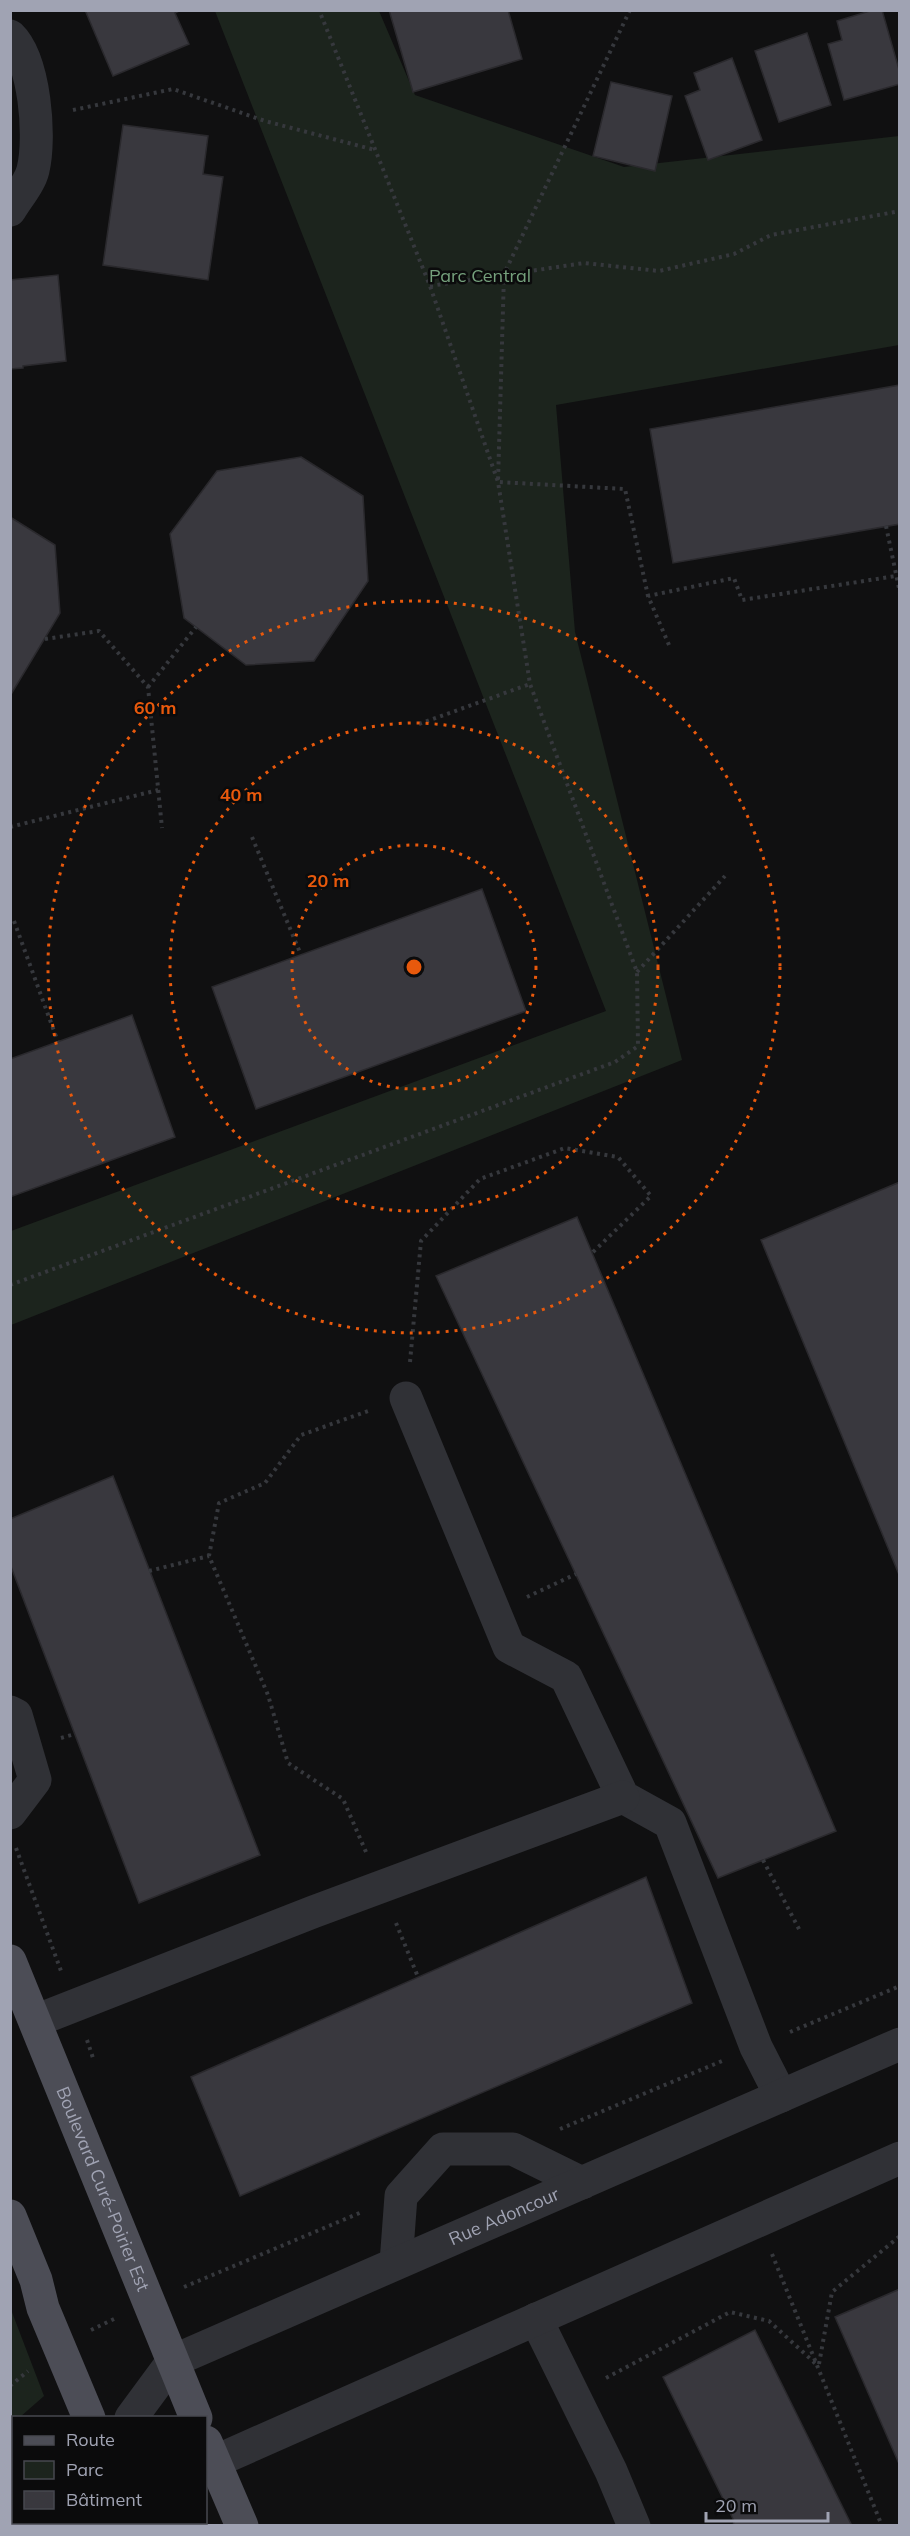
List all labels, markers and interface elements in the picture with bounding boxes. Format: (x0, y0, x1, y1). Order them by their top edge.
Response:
park label: Parc Central (429, 264, 531, 287)
text: 60 m (134, 696, 176, 719)
text: 40 m (220, 783, 262, 806)
text: 20 m (307, 869, 349, 892)
centre of rings (404, 957, 424, 977)
street label: Boulevard Curé-Poirier Est (51, 2083, 155, 2294)
street label: Rue Adoncour (445, 2182, 563, 2250)
legend (12, 2416, 207, 2524)
text: Route (66, 2428, 115, 2451)
text: Parc (66, 2458, 104, 2481)
scale bar (706, 2485, 828, 2523)
text: Bâtiment (66, 2488, 142, 2511)
text: 20 m (715, 2494, 757, 2517)

